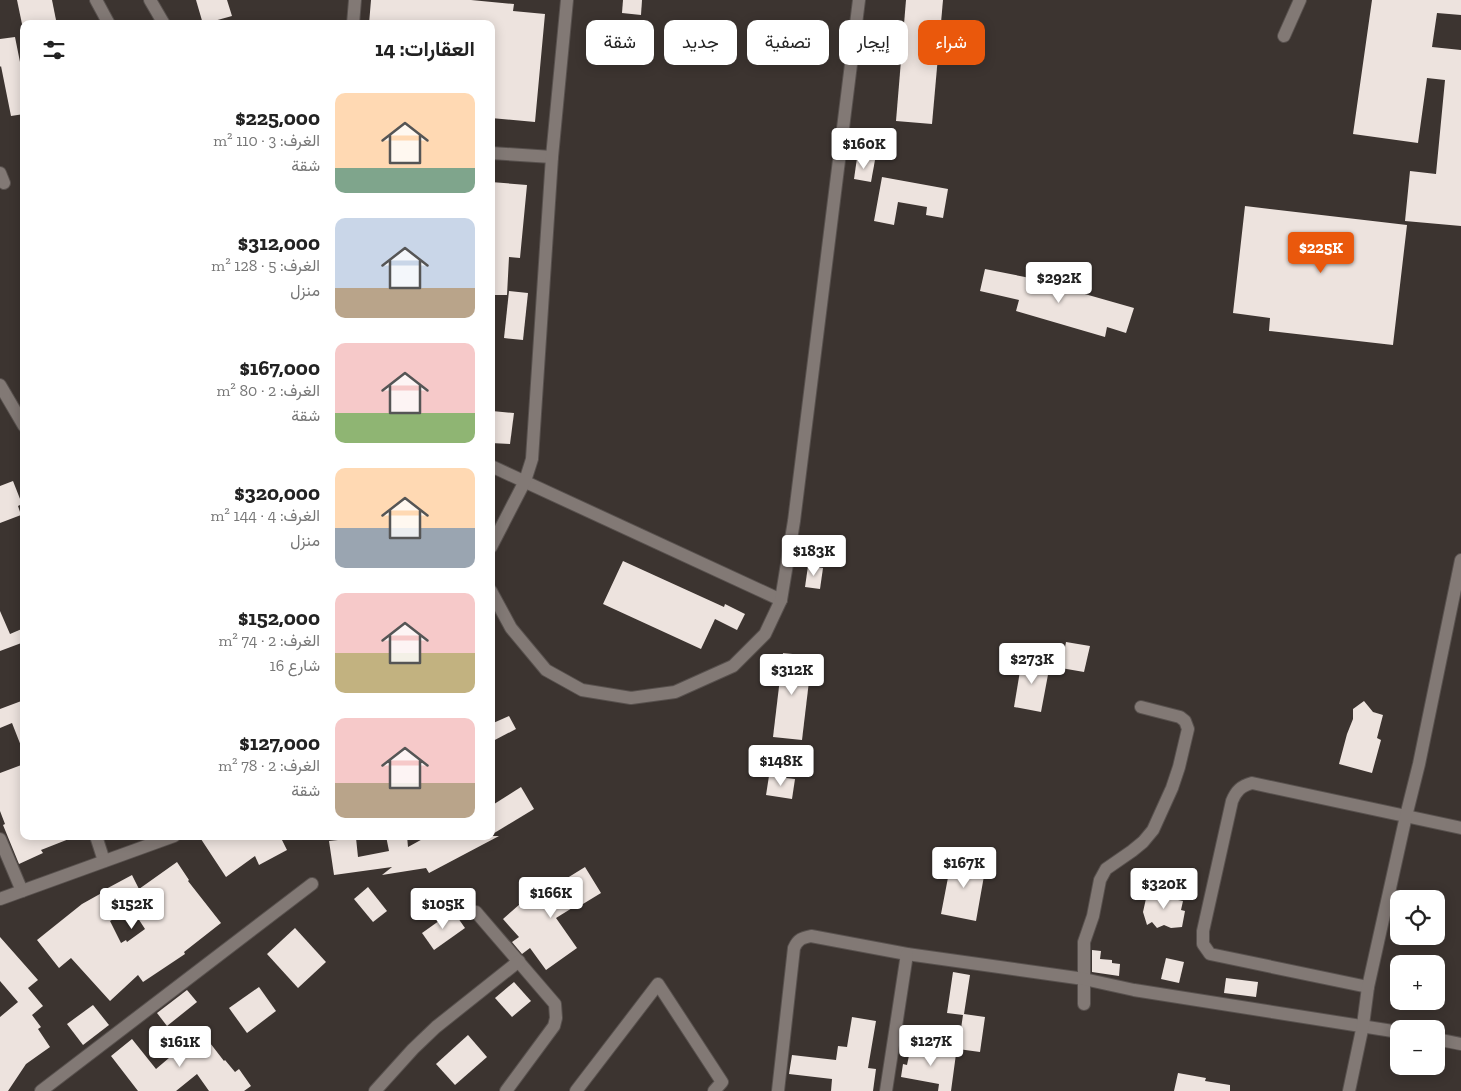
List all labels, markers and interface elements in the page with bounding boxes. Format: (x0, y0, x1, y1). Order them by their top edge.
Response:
chip: شقة (586, 20, 654, 65)
chip: جديد (664, 20, 737, 65)
chip: تصفية (747, 20, 829, 65)
chip: إيجار (839, 20, 908, 65)
chip: شراء (918, 20, 985, 65)
icon: filters (40, 36, 68, 64)
text: العقارات: 14 (375, 36, 475, 61)
text: $225,000 (235, 105, 320, 130)
icon: home (375, 113, 435, 173)
pin: $160K (829, 128, 899, 170)
text: الغرف: 3 · 110 m² (213, 131, 320, 150)
text: $160K (843, 134, 885, 153)
text: شقة (291, 156, 320, 175)
text: $312,000 (238, 230, 320, 255)
pin: $225K (1286, 232, 1356, 274)
icon: home (375, 238, 435, 298)
text: $225K (1299, 238, 1343, 257)
text: الغرف: 5 · 128 m² (211, 256, 320, 275)
pin: $292K (1024, 262, 1094, 304)
text: $292K (1037, 268, 1081, 287)
text: منزل (290, 281, 320, 300)
text: $167,000 (239, 355, 320, 380)
icon: home (375, 363, 435, 423)
text: الغرف: 2 · 80 m² (216, 381, 320, 400)
text: شقة (291, 406, 320, 425)
text: $320,000 (234, 480, 320, 505)
icon: home (375, 488, 435, 548)
text: الغرف: 4 · 144 m² (211, 506, 320, 525)
text: منزل (290, 531, 320, 550)
pin: $183K (779, 534, 849, 577)
text: $183K (793, 541, 835, 560)
text: $152,000 (238, 605, 320, 630)
icon: home (375, 613, 435, 673)
text: الغرف: 2 · 74 m² (219, 631, 320, 650)
pin: $273K (997, 642, 1067, 685)
text: $273K (1010, 649, 1054, 668)
pin: $312K (757, 654, 827, 696)
text: شارع 16 (270, 656, 320, 675)
text: $312K (771, 660, 813, 679)
text: $127,000 (239, 730, 320, 755)
icon: home (375, 738, 435, 798)
pin: $148K (746, 744, 816, 787)
text: $148K (760, 751, 802, 770)
text: الغرف: 2 · 78 m² (218, 756, 320, 775)
text: شقة (291, 781, 320, 800)
pin: $167K (929, 846, 999, 889)
text: $167K (943, 853, 985, 872)
pin: $320K (1129, 868, 1199, 910)
text: $320K (1142, 874, 1186, 893)
pin: $166K (516, 876, 586, 919)
text: $166K (530, 883, 572, 902)
pin: $152K (97, 888, 167, 930)
pin: $105K (408, 888, 478, 930)
map controls (1390, 890, 1445, 1075)
button: locate (1390, 890, 1445, 945)
text: $152K (111, 894, 153, 913)
text: $105K (422, 894, 464, 913)
button: + (1390, 955, 1445, 1010)
button: − (1390, 1020, 1445, 1075)
pin: $127K (896, 1024, 966, 1067)
pin: $161K (145, 1026, 215, 1068)
text: $127K (910, 1031, 952, 1050)
text: $161K (160, 1032, 200, 1051)

